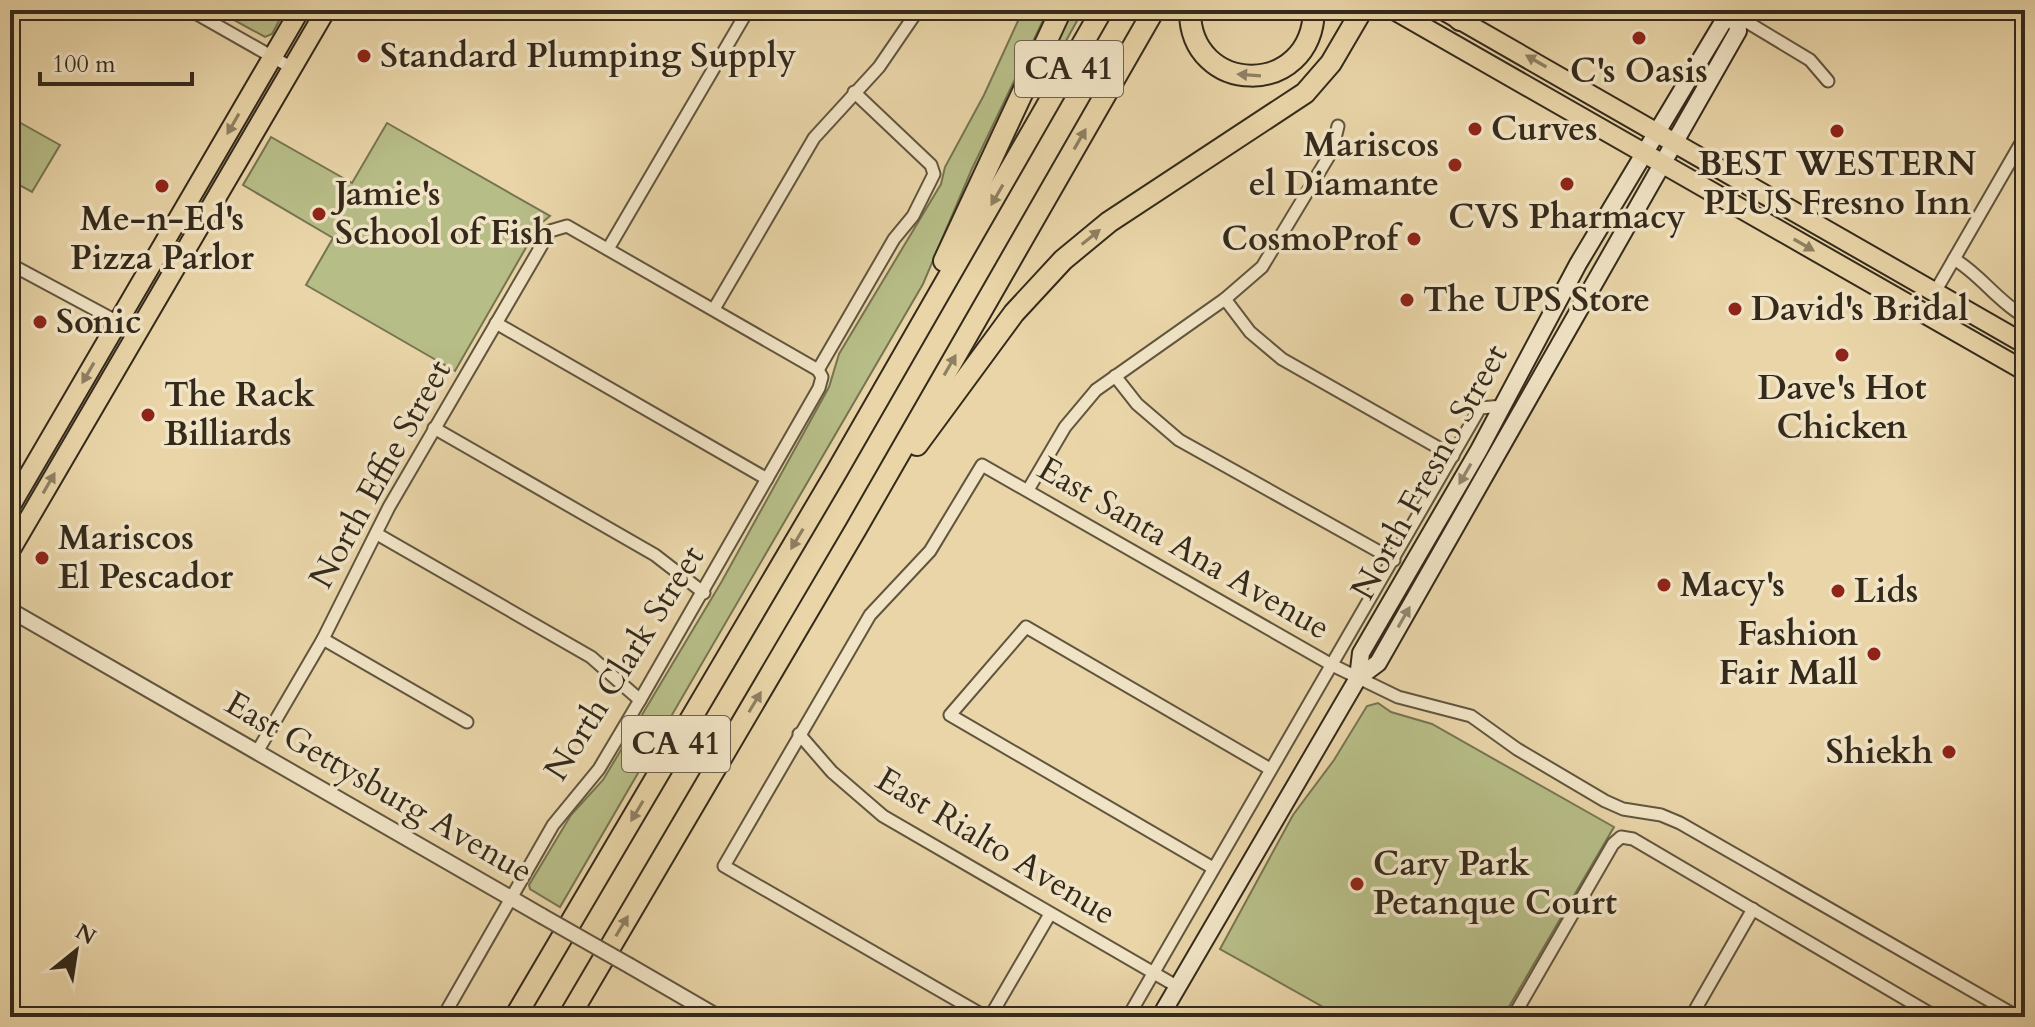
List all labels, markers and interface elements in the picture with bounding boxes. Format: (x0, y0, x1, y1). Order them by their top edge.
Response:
marker: C's Oasis (1630, 29, 1648, 47)
place label: Standard Plumping Supply (380, 33, 796, 79)
scale bar (40, 36, 192, 86)
road number: CA 41 (1015, 41, 1123, 97)
marker: Standard Plumping Supply (355, 47, 373, 65)
text: 100 m (52, 48, 116, 81)
place label: C's Oasis (1570, 48, 1708, 94)
one-way arrow (1525, 54, 1547, 68)
one-way arrow (1236, 68, 1261, 81)
place label: Curves (1491, 106, 1598, 152)
one-way arrow (226, 113, 240, 135)
marker: Curves (1466, 120, 1484, 138)
place label: Mariscos el Diamante (1249, 122, 1439, 207)
marker: BEST WESTERN PLUS Fresno Inn (1828, 122, 1846, 140)
one-way arrow (1073, 128, 1087, 150)
place label: BEST WESTERN PLUS Fresno Inn (1698, 141, 1976, 226)
marker: Mariscos el Diamante (1446, 156, 1464, 174)
place label: Jamie's School of Fish (330, 171, 554, 256)
marker: CVS Pharmacy (1558, 175, 1576, 193)
marker: Me-n-Ed's Pizza Parlor (153, 177, 171, 195)
one-way arrow (990, 184, 1004, 206)
place label: CVS Pharmacy (1448, 194, 1686, 240)
place label: Me-n-Ed's Pizza Parlor (70, 196, 254, 281)
marker: Jamie's School of Fish (310, 205, 328, 223)
place label: CosmoProf (1222, 216, 1403, 262)
one-way arrow (1081, 229, 1101, 246)
marker: CosmoProf (1405, 230, 1423, 248)
one-way arrow (1792, 238, 1815, 252)
place label: The UPS Store (1423, 277, 1650, 323)
place label: David's Bridal (1751, 286, 1968, 332)
marker: The UPS Store (1398, 291, 1416, 309)
place label: Sonic (56, 299, 141, 345)
marker: David's Bridal (1726, 300, 1744, 318)
marker: Sonic (31, 313, 49, 331)
street label: North Fresno Street (1340, 336, 1518, 608)
marker: Dave's Hot Chicken (1833, 346, 1851, 364)
street label: North Effie Street (298, 351, 462, 597)
one-way arrow (943, 354, 957, 376)
one-way arrow (81, 362, 95, 384)
place label: Dave's Hot Chicken (1758, 365, 1926, 450)
place label: The Rack Billiards (164, 372, 316, 457)
marker: The Rack Billiards (139, 406, 157, 424)
street label: East Santa Ana Avenue (1030, 446, 1338, 650)
one-way arrow (1458, 463, 1472, 485)
one-way arrow (42, 472, 56, 494)
place label: Mariscos El Pescador (58, 515, 234, 600)
one-way arrow (791, 528, 805, 550)
street label: North Clark Street (533, 536, 715, 789)
marker: Mariscos El Pescador (33, 549, 51, 567)
place label: Macy's (1680, 562, 1785, 608)
place label: Lids (1854, 568, 1918, 614)
marker: Macy's (1655, 576, 1673, 594)
marker: Lids (1829, 582, 1847, 600)
one-way arrow (1397, 606, 1411, 628)
place label: Fashion Fair Mall (1719, 611, 1858, 696)
marker: Fashion Fair Mall (1865, 645, 1883, 663)
street label: East Gettysburg Avenue (217, 680, 541, 894)
one-way arrow (748, 691, 762, 713)
road number: CA 41 (622, 716, 730, 772)
place label: Shiekh (1826, 729, 1933, 775)
marker: Shiekh (1940, 743, 1958, 761)
street label: East Rialto Avenue (868, 756, 1124, 936)
one-way arrow (630, 800, 644, 822)
place label: Cary Park Petanque Court (1373, 841, 1617, 926)
marker: Cary Park Petanque Court (1348, 875, 1366, 893)
north arrow (36, 911, 116, 991)
one-way arrow (615, 915, 629, 937)
text: N (70, 917, 101, 952)

